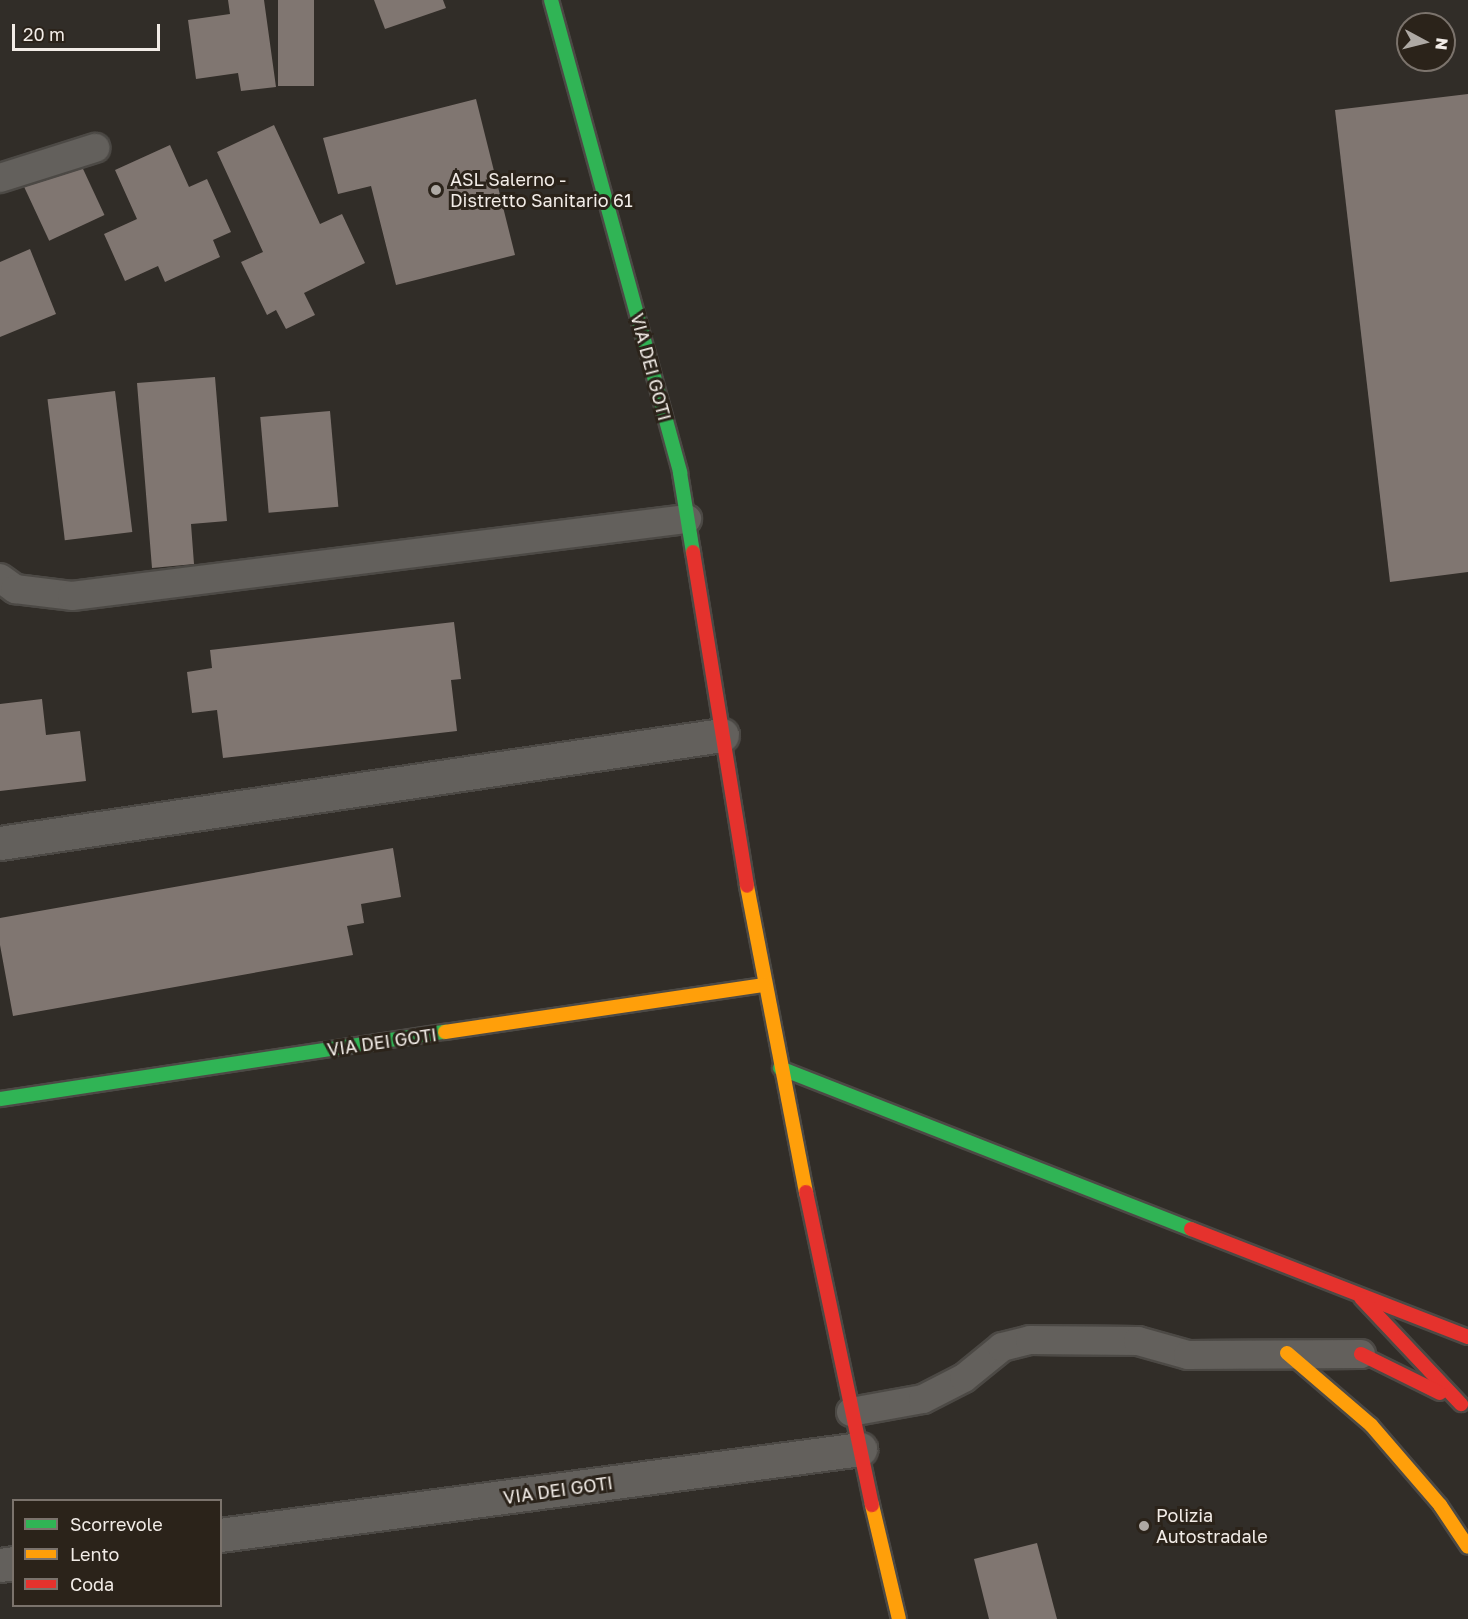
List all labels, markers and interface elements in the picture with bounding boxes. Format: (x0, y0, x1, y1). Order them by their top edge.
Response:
scale bar (15, 12, 164, 50)
north arrow (1396, 12, 1456, 72)
text: 20 m (23, 23, 65, 45)
text: N (1431, 37, 1453, 51)
place label: ASL Salerno - Distretto Sanitario 61 (450, 169, 633, 212)
marker: ASL Salerno - Distretto Sanitario 61 (427, 181, 445, 199)
street label: VIA DEI GOTI (626, 311, 676, 423)
street label: VIA DEI GOTI (326, 1024, 438, 1060)
street label: VIA DEI GOTI (502, 1472, 614, 1508)
legend (12, 1499, 222, 1607)
place label: Polizia Autostradale (1156, 1505, 1268, 1547)
text: Scorrevole (70, 1513, 163, 1535)
marker: Polizia Autostradale (1137, 1519, 1151, 1533)
text: Lento (70, 1543, 119, 1565)
text: Coda (70, 1573, 114, 1595)

